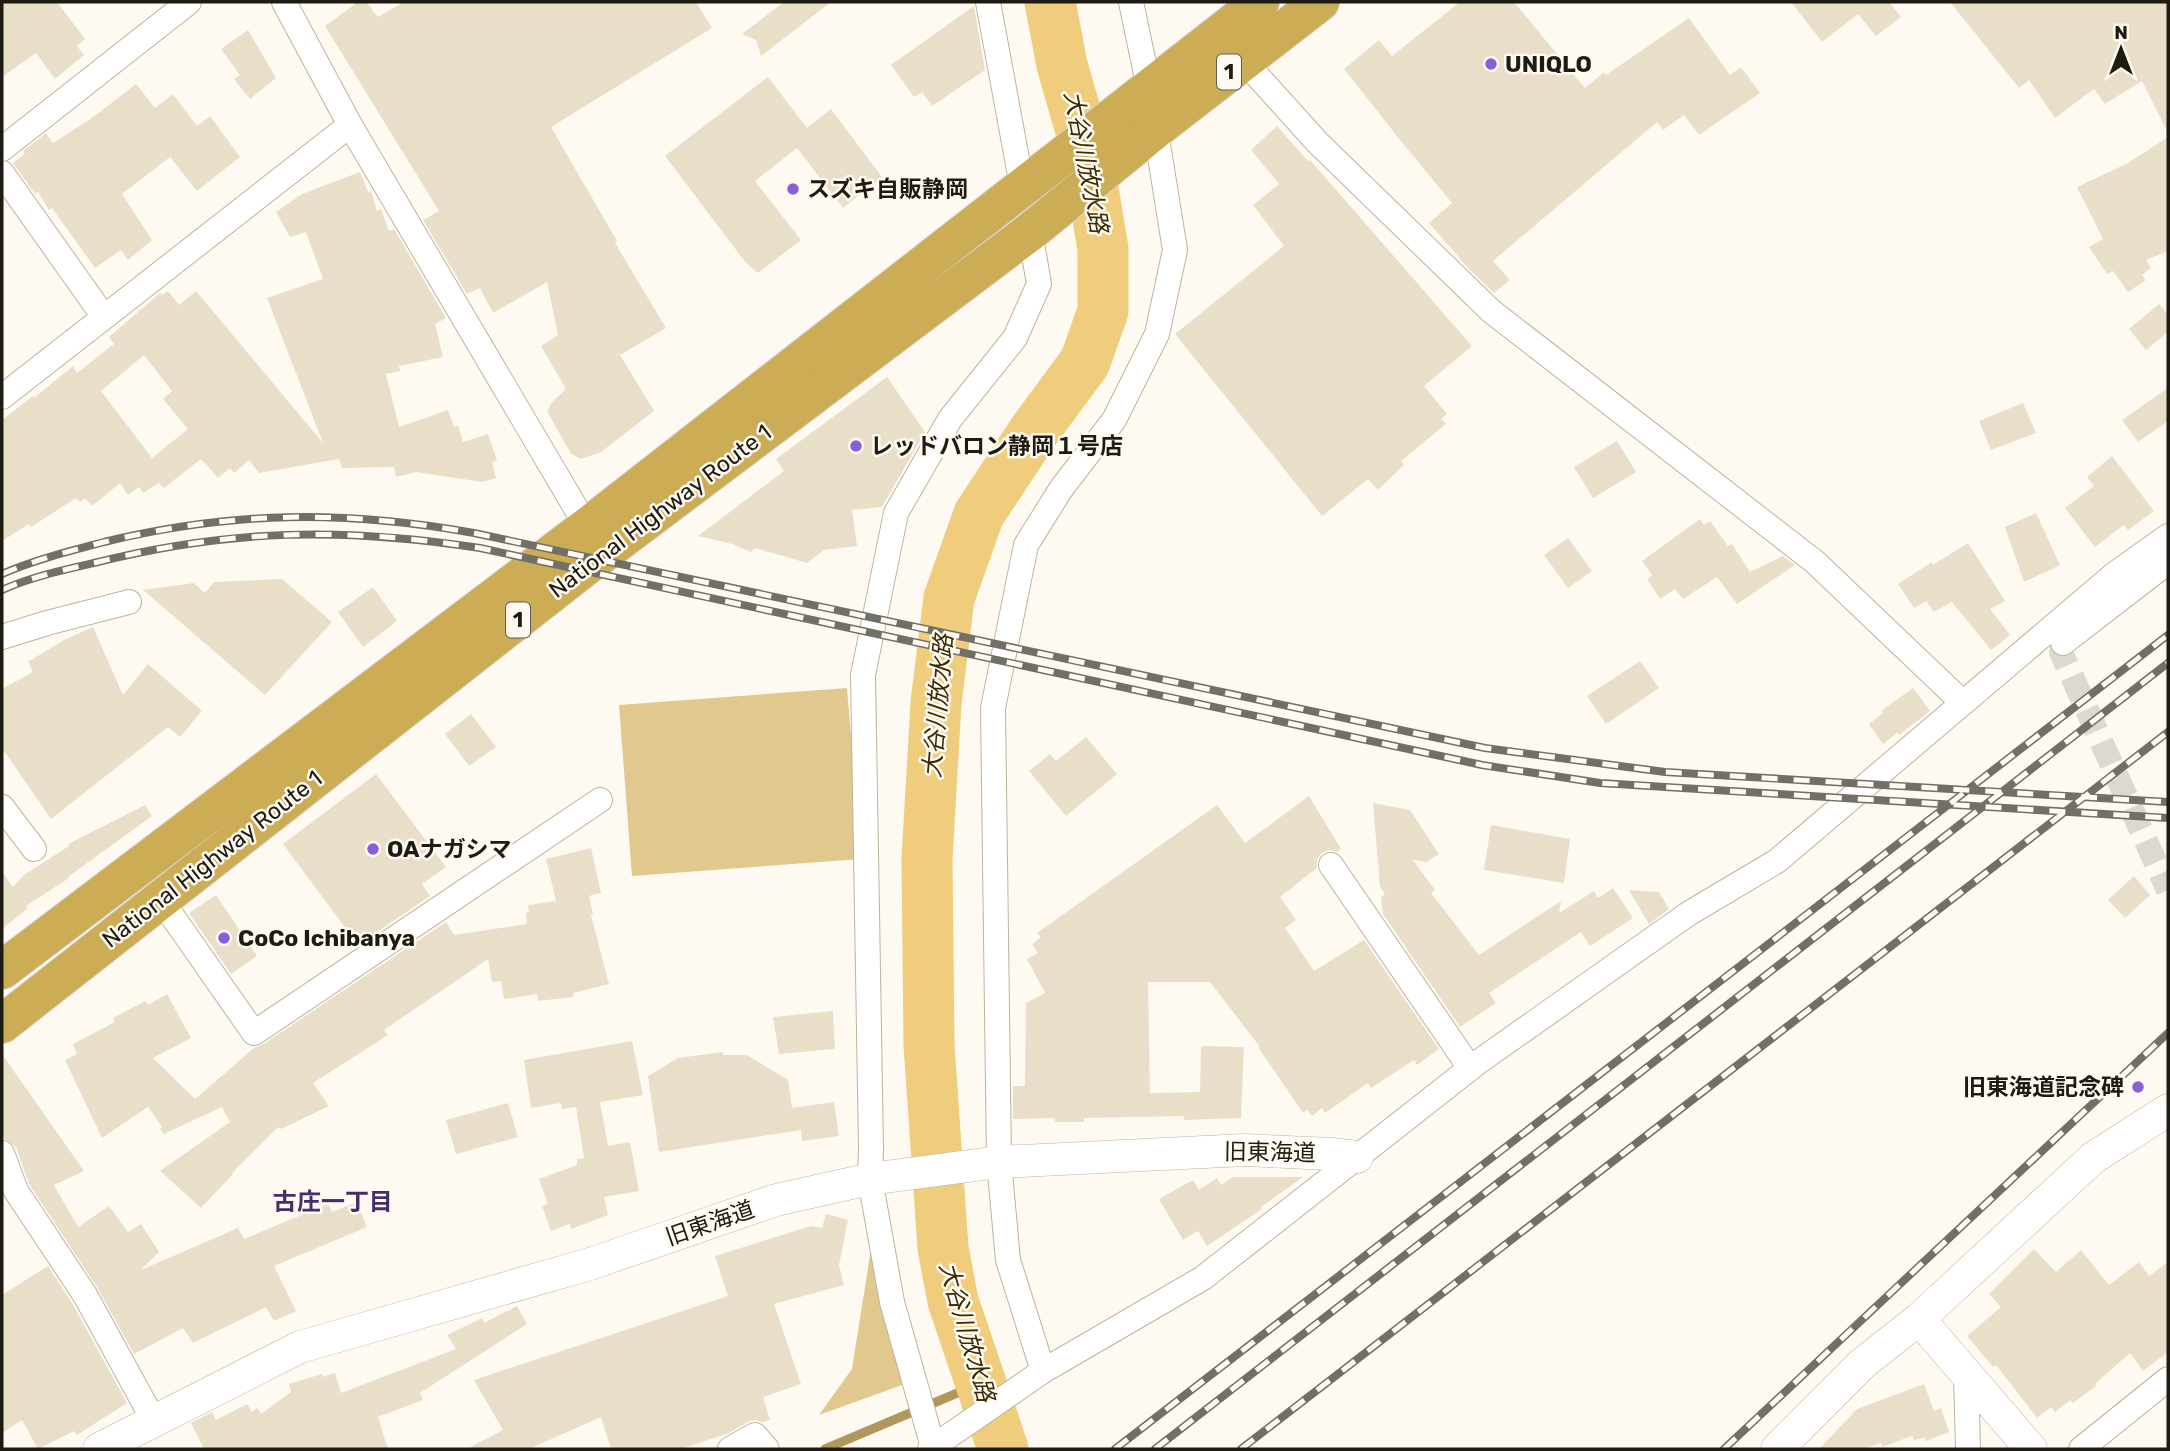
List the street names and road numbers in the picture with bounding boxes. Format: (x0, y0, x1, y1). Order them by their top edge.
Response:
road number: 1 (1217, 55, 1241, 90)
street label: National Highway Route 1 (543, 418, 777, 604)
road number: 1 (506, 602, 530, 638)
street label: National Highway Route 1 (96, 764, 328, 954)
street label: 旧東海道 (1224, 1137, 1316, 1167)
street label: 旧東海道 (662, 1195, 758, 1251)

